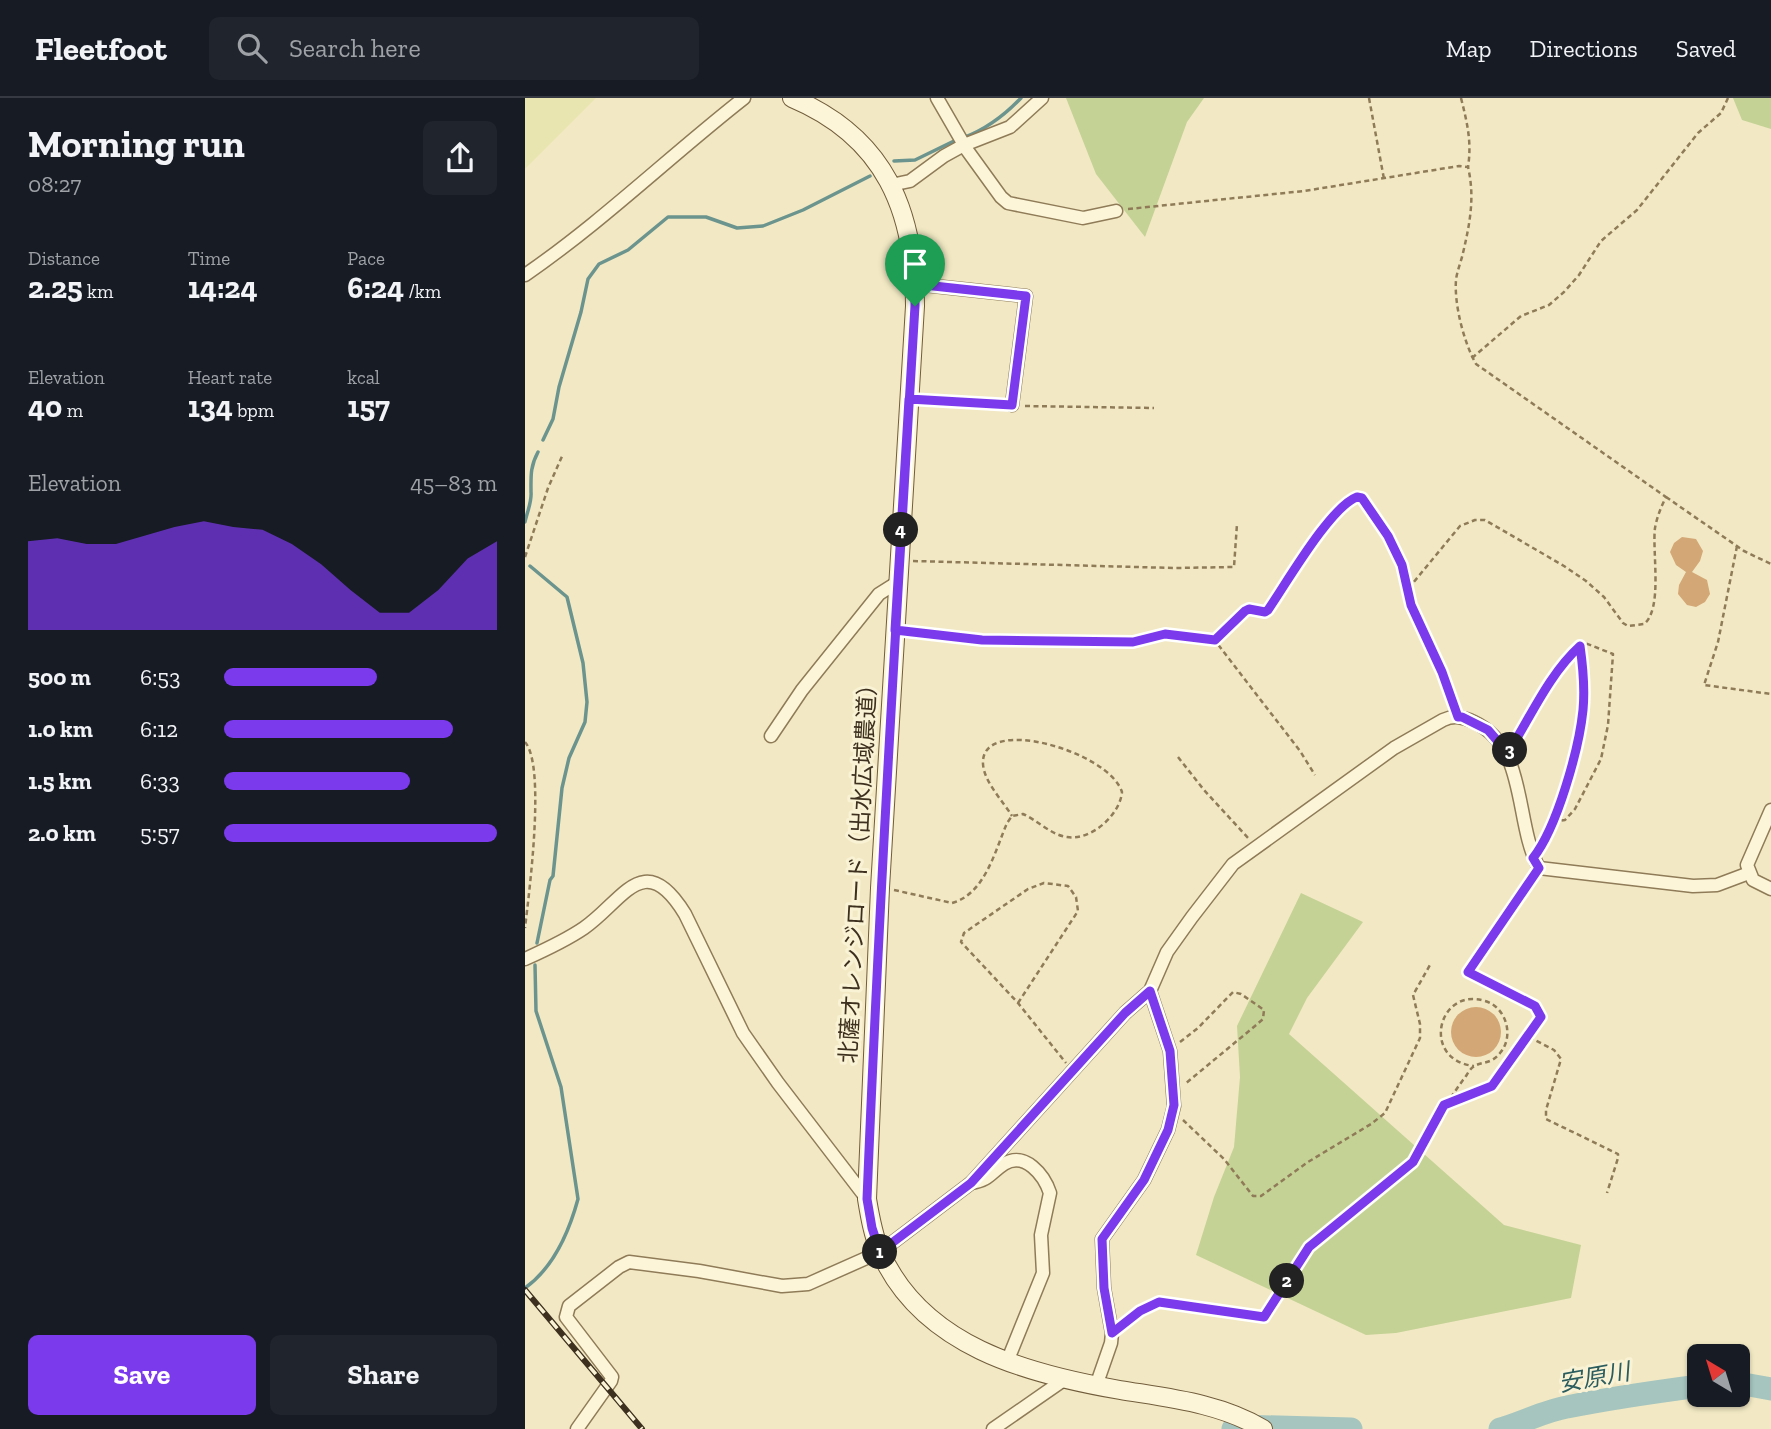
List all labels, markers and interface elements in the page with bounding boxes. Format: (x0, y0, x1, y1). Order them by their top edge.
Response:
search box (209, 17, 699, 80)
text: Fleetfoot (35, 29, 167, 68)
icon: search (233, 29, 271, 67)
text: Search here (289, 32, 421, 64)
text: Map (1446, 34, 1492, 63)
text: Directions (1530, 34, 1638, 63)
text: Saved (1676, 34, 1736, 63)
text: Morning run (28, 121, 245, 167)
button: share (423, 121, 497, 195)
text: 08:27 (28, 170, 81, 198)
pin (885, 234, 945, 306)
icon: arrive (896, 245, 934, 283)
text: Distance (28, 247, 100, 270)
text: Time (188, 247, 230, 270)
text: Pace (347, 247, 385, 270)
text: 2.25 (28, 270, 83, 306)
text: 14:24 (188, 270, 258, 306)
text: 6:24 (347, 270, 404, 306)
text: km (83, 280, 113, 303)
text: /km (404, 280, 441, 303)
text: Elevation (28, 366, 105, 389)
text: Heart rate (188, 366, 272, 389)
text: kcal (347, 366, 380, 389)
text: 40 (28, 389, 62, 425)
text: 134 (188, 389, 233, 425)
text: 157 (347, 389, 390, 425)
text: m (62, 399, 83, 422)
text: bpm (233, 399, 274, 422)
text: Elevation (28, 469, 121, 497)
text: 45–83 m (410, 469, 497, 497)
pin: 4 (883, 512, 919, 548)
text: 4 (895, 518, 906, 541)
text: 500 m (28, 663, 91, 691)
text: 6:53 (140, 663, 180, 691)
street label: 北薩オレンジロード（出水広域農道） (834, 672, 882, 1064)
text: 1.0 km (28, 715, 93, 743)
text: 6:12 (140, 715, 178, 743)
pin: 3 (1493, 732, 1527, 768)
text: 3 (1504, 738, 1515, 761)
text: 1.5 km (28, 767, 92, 795)
text: 6:33 (140, 767, 180, 795)
text: 2.0 km (28, 819, 96, 847)
text: 5:57 (140, 819, 180, 847)
pin: 1 (863, 1234, 897, 1270)
text: 1 (876, 1240, 883, 1263)
pin: 2 (1269, 1264, 1305, 1298)
text: 2 (1281, 1269, 1292, 1292)
button: Save (28, 1335, 256, 1415)
button: Share (270, 1335, 497, 1415)
north arrow (1687, 1344, 1750, 1407)
map controls (1687, 1344, 1750, 1407)
water label: 安原川 (1556, 1356, 1635, 1398)

